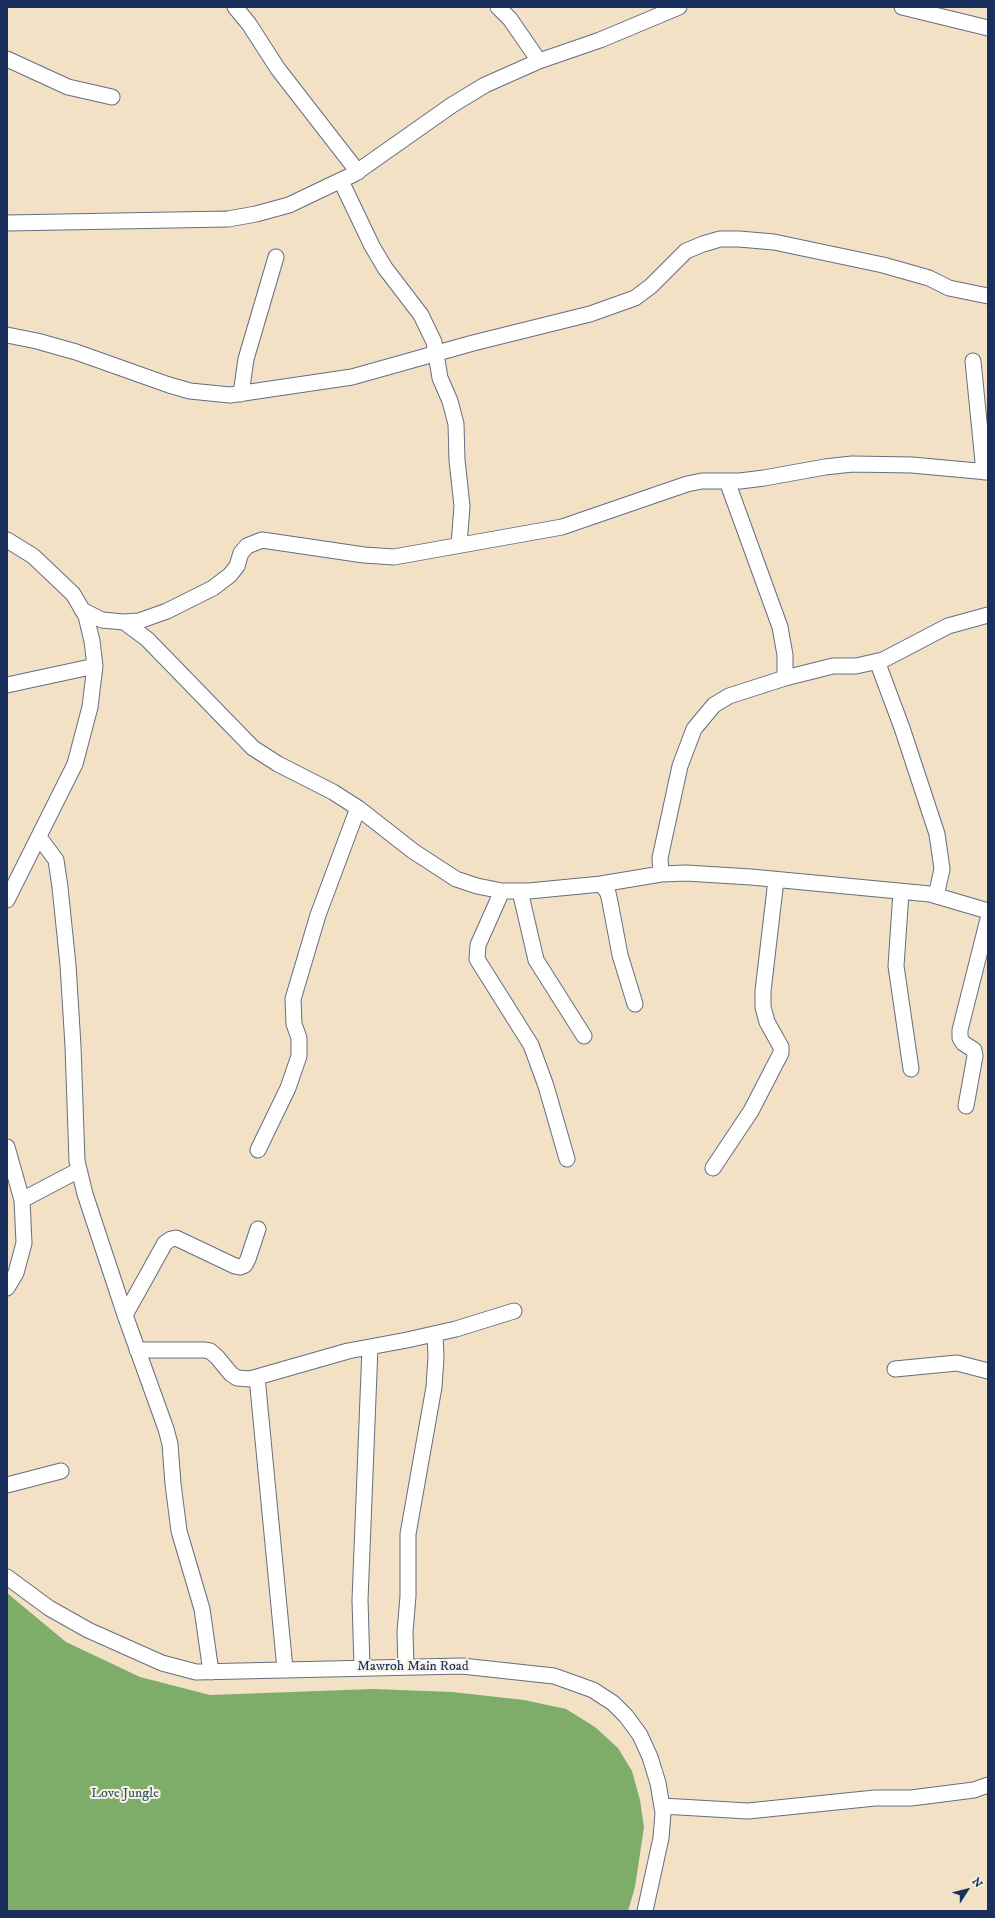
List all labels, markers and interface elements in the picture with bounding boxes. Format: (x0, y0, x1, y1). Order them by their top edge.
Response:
street label: Mawroh Main Road (357, 1659, 469, 1675)
park label: Love Jungle (91, 1786, 159, 1802)
north arrow (947, 1870, 987, 1910)
text: N (968, 1875, 985, 1891)

